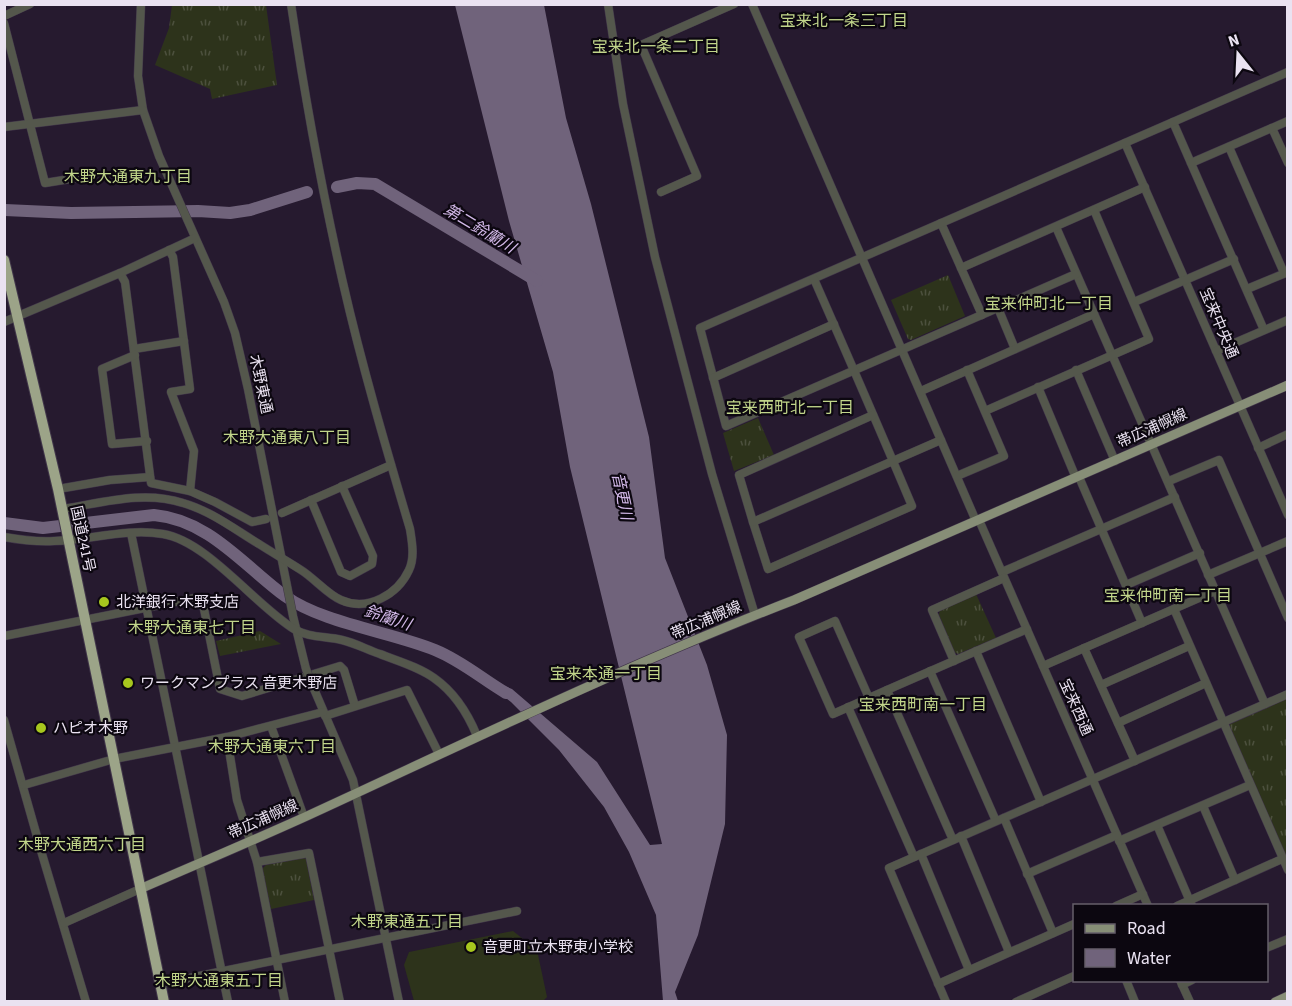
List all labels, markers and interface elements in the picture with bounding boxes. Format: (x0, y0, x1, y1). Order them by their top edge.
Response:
district label: 宝来北一条三丁目 (780, 10, 908, 32)
north arrow (1208, 24, 1268, 84)
text: N (1225, 29, 1242, 53)
district label: 宝来北一条二丁目 (592, 36, 720, 58)
district label: 木野大通東九丁目 (64, 166, 192, 188)
water label: 第二鈴蘭川 (440, 199, 521, 260)
street label: 宝来中央通 (1194, 285, 1243, 362)
district label: 宝来仲町北一丁目 (985, 293, 1113, 315)
street label: 木野東通 (244, 353, 277, 416)
district label: 宝来西町北一丁目 (726, 397, 854, 419)
street label: 帯広浦幌線 (1114, 404, 1191, 453)
district label: 木野大通東八丁目 (223, 427, 351, 449)
water label: 音更川 (606, 470, 638, 524)
street label: 国道241号 (65, 504, 100, 574)
district label: 宝来仲町南一丁目 (1104, 585, 1232, 607)
place label: 北洋銀行 木野支店 (116, 592, 239, 613)
marker: 北洋銀行 木野支店 (97, 595, 111, 609)
street label: 帯広浦幌線 (668, 596, 745, 645)
water label: 鈴蘭川 (361, 600, 416, 636)
district label: 木野大通東七丁目 (128, 617, 256, 639)
district label: 宝来本通一丁目 (550, 663, 662, 685)
place label: ワークマンプラス 音更木野店 (140, 673, 337, 694)
marker: ワークマンプラス 音更木野店 (121, 676, 135, 690)
street label: 宝来西通 (1054, 676, 1097, 739)
district label: 宝来西町南一丁目 (859, 694, 987, 716)
place label: ハピオ木野 (53, 718, 128, 739)
marker: ハピオ木野 (34, 721, 48, 735)
district label: 木野大通東六丁目 (208, 736, 336, 758)
street label: 帯広浦幌線 (225, 795, 302, 844)
district label: 木野大通西六丁目 (18, 834, 146, 856)
legend (1073, 904, 1268, 982)
district label: 木野東通五丁目 (351, 911, 463, 933)
text: Road (1127, 916, 1166, 941)
place label: 音更町立木野東小学校 (483, 937, 633, 958)
marker: 音更町立木野東小学校 (464, 940, 478, 954)
text: Water (1127, 946, 1171, 971)
district label: 木野大通東五丁目 (155, 970, 283, 992)

